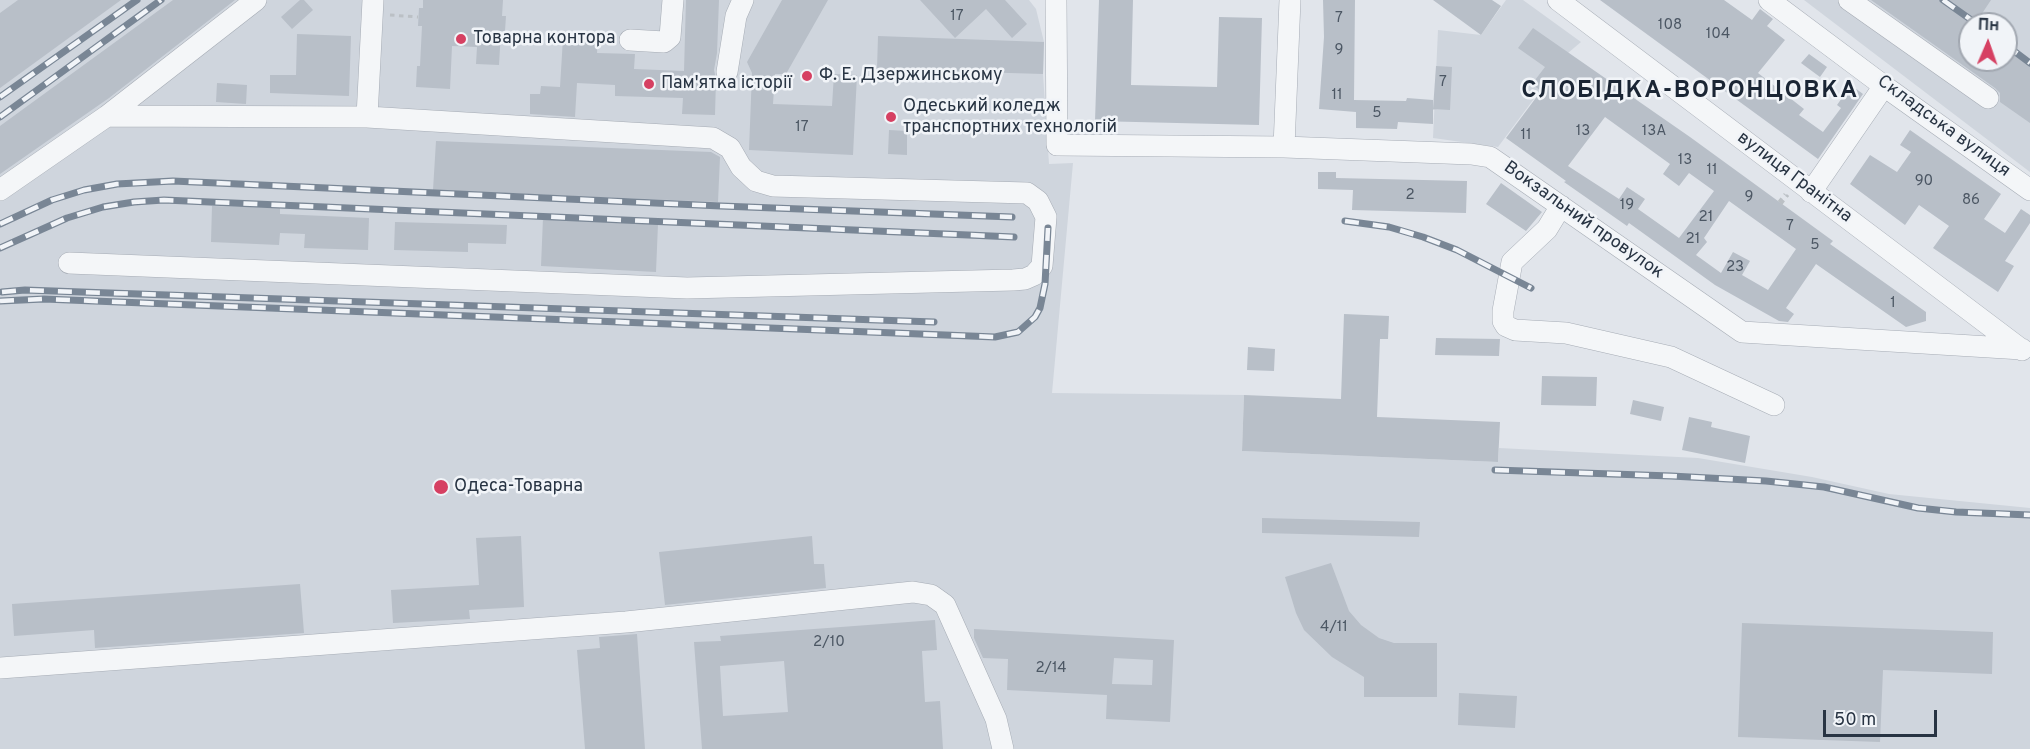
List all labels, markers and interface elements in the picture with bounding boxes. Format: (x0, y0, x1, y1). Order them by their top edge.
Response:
house number: 17 (950, 8, 964, 26)
house number: 7 (1335, 10, 1343, 28)
north arrow (1958, 12, 2018, 72)
text: Пн (1977, 16, 2000, 36)
house number: 108 (1658, 17, 1682, 35)
house number: 104 (1706, 26, 1730, 44)
place label: Товарна контора (473, 28, 616, 50)
marker: Товарна контора (454, 32, 468, 46)
house number: 9 (1335, 42, 1343, 60)
place label: Ф. Е. Дзержинському (819, 65, 1003, 87)
marker: Ф. Е. Дзержинському (800, 69, 814, 83)
street label: Складська вулиця (1872, 71, 2014, 183)
place label: Пам'ятка історії (661, 73, 792, 95)
house number: 7 (1439, 74, 1447, 92)
marker: Пам'ятка історії (642, 77, 656, 91)
district label: СЛОБІДКА-ВОРОНЦОВКА (1521, 78, 1859, 106)
house number: 11 (1331, 87, 1343, 105)
place label: Одеський коледж транспортних технологій (903, 96, 1117, 138)
house number: 5 (1372, 105, 1382, 123)
marker: Одеський коледж транспортних технологій (884, 110, 898, 124)
house number: 17 (795, 119, 809, 137)
house number: 13 (1576, 123, 1590, 141)
house number: 13А (1642, 123, 1666, 141)
house number: 11 (1520, 127, 1532, 145)
street label: вулиця Гранітна (1732, 128, 1856, 228)
house number: 13 (1678, 152, 1692, 170)
street label: Вокзальний провулок (1499, 158, 1667, 284)
house number: 11 (1706, 162, 1718, 180)
house number: 90 (1915, 173, 1933, 191)
house number: 2 (1405, 187, 1415, 205)
house number: 9 (1745, 189, 1753, 207)
house number: 86 (1962, 192, 1980, 210)
house number: 19 (1620, 197, 1634, 215)
house number: 21 (1699, 209, 1713, 227)
house number: 7 (1786, 218, 1794, 236)
house number: 21 (1686, 231, 1700, 249)
house number: 5 (1810, 237, 1820, 255)
house number: 23 (1726, 259, 1744, 277)
house number: 1 (1890, 295, 1896, 313)
place label: Одеса-Товарна (454, 476, 583, 498)
marker: Одеса-Товарна (432, 478, 450, 496)
house number: 4/11 (1320, 619, 1348, 637)
house number: 2/10 (813, 634, 845, 652)
house number: 2/14 (1035, 660, 1067, 678)
scale bar (1826, 698, 1940, 736)
text: 50 m (1834, 709, 1876, 732)

